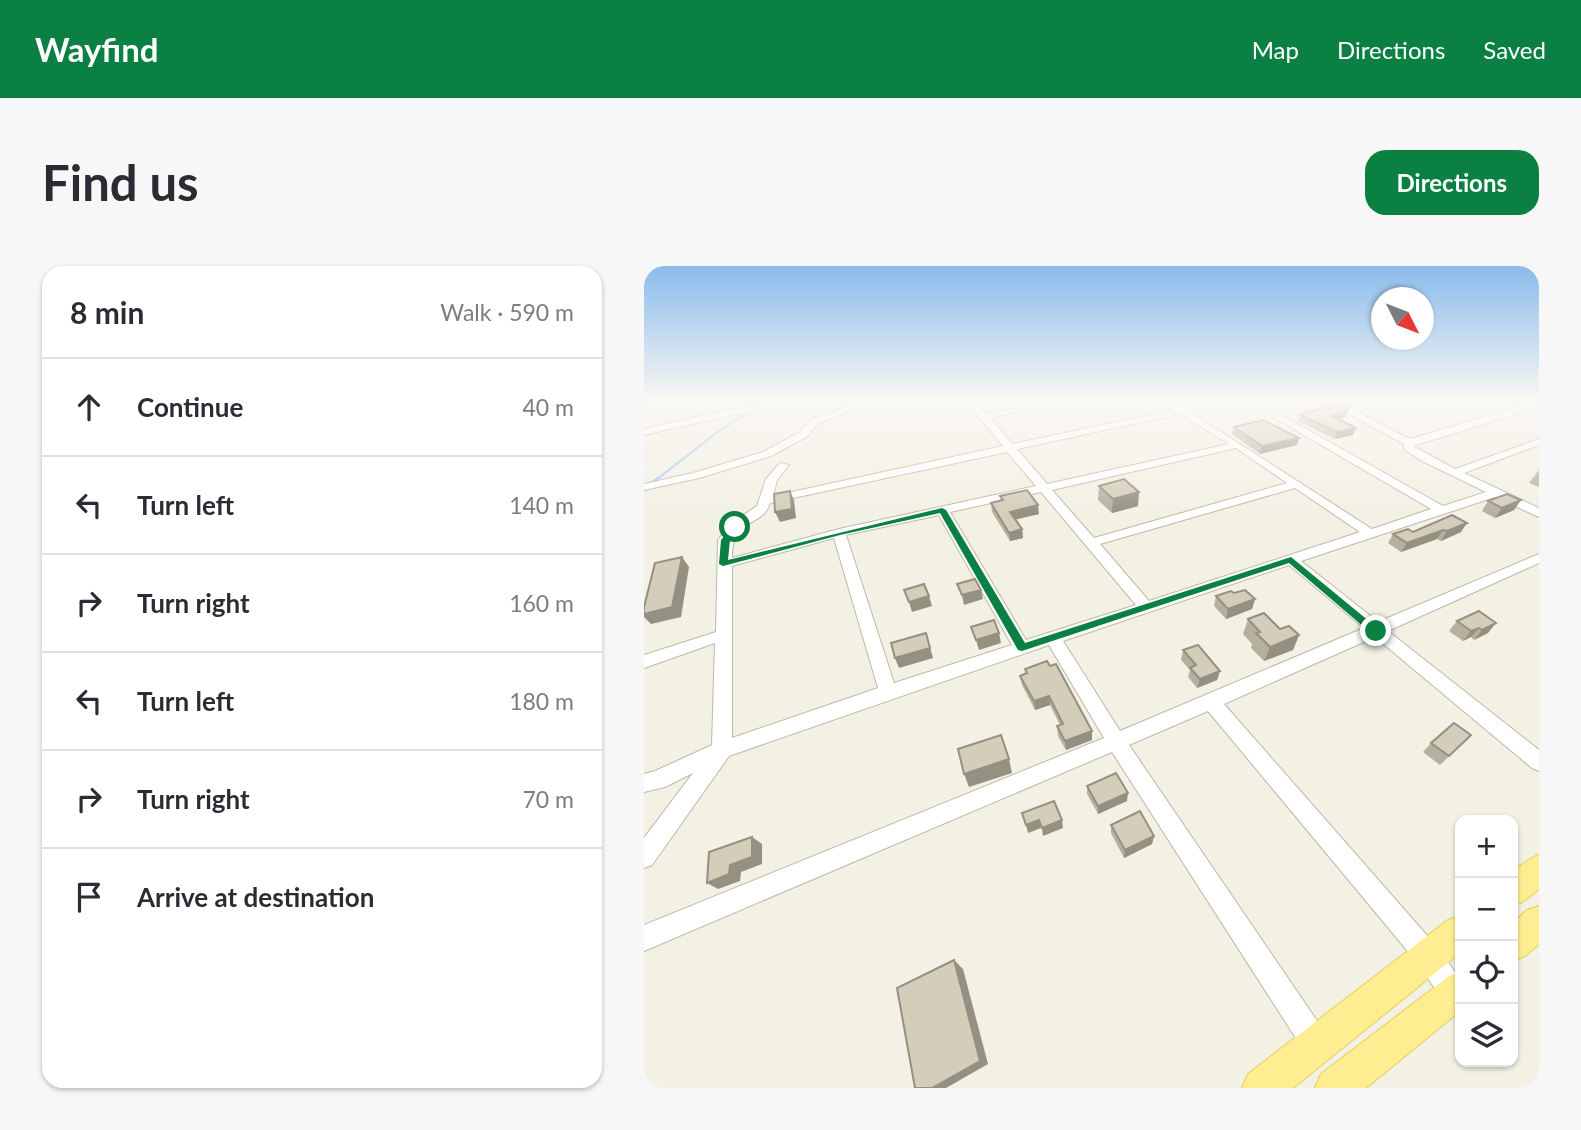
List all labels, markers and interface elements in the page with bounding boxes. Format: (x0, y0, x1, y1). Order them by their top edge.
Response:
text: Wayfind (35, 29, 159, 69)
text: Map (1252, 35, 1299, 64)
text: Directions (1337, 35, 1445, 64)
text: Saved (1483, 35, 1546, 64)
button: Directions (1365, 150, 1539, 215)
text: Find us (42, 153, 199, 211)
north arrow (1371, 287, 1434, 350)
text: 8 min (70, 294, 144, 330)
text: Walk · 590 m (440, 298, 574, 326)
icon: ahead (70, 388, 108, 426)
text: Continue (137, 391, 243, 423)
text: 40 m (523, 393, 574, 421)
icon: left (70, 486, 108, 524)
text: Turn left (137, 489, 234, 521)
text: 140 m (509, 491, 574, 519)
route start (719, 511, 750, 542)
icon: right (70, 584, 108, 622)
text: Turn right (137, 587, 250, 619)
text: 160 m (509, 589, 574, 617)
route end (1360, 615, 1391, 646)
icon: left (70, 682, 108, 720)
text: Turn left (137, 685, 234, 717)
text: 180 m (509, 687, 574, 715)
icon: right (70, 780, 108, 818)
text: Turn right (137, 783, 250, 815)
text: 70 m (523, 785, 574, 813)
map controls (1455, 815, 1518, 1067)
button: + (1455, 815, 1518, 878)
icon: arrive (70, 878, 108, 916)
button: − (1455, 878, 1518, 941)
text: Arrive at destination (137, 881, 374, 913)
button: locate (1455, 941, 1518, 1004)
button: layers (1455, 1004, 1518, 1067)

